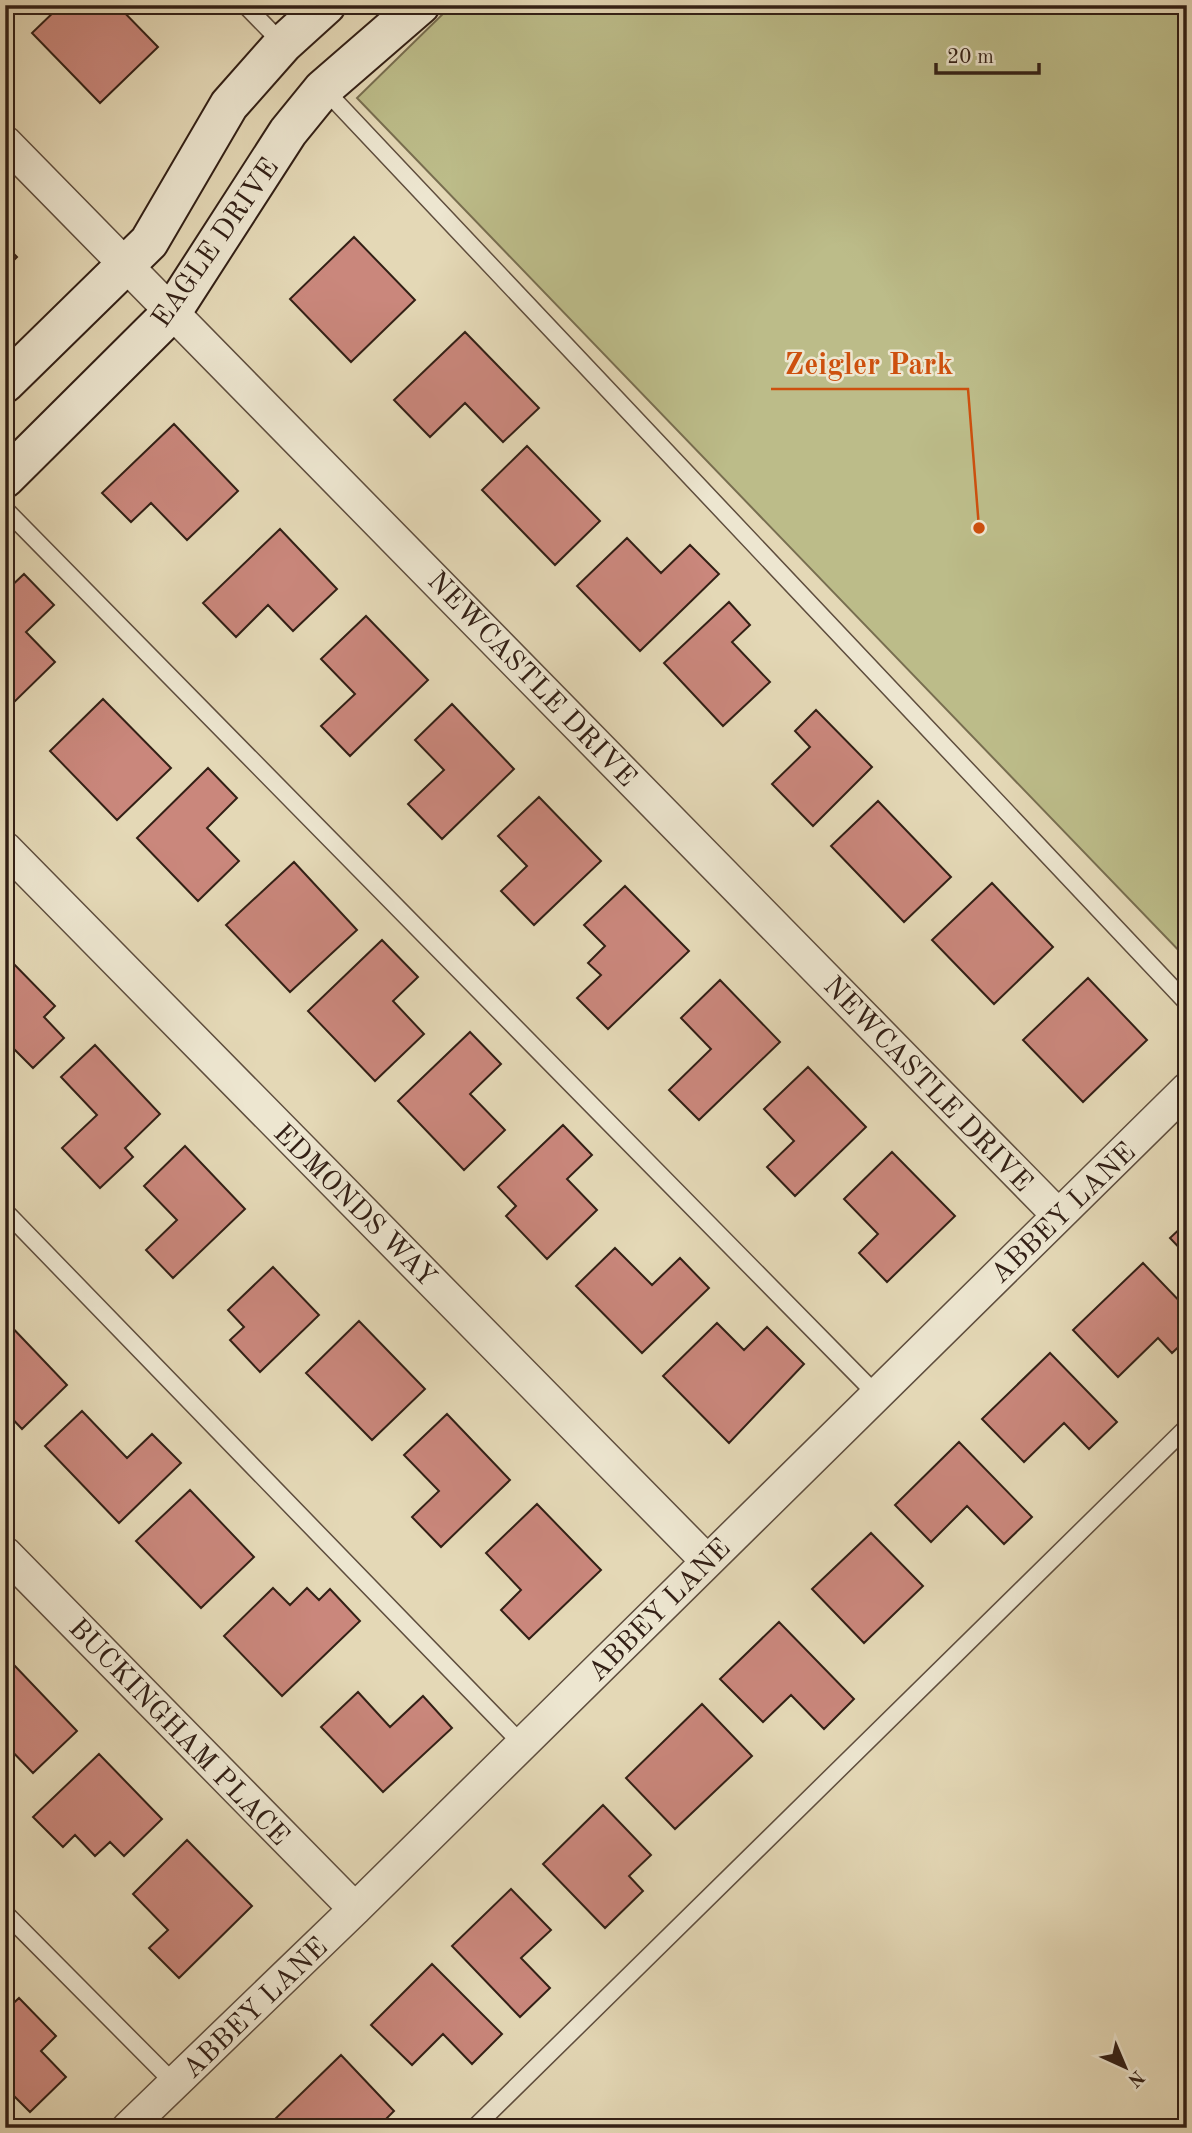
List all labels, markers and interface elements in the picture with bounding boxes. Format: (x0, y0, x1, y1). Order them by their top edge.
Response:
scale bar (936, 32, 1040, 76)
text: 20 m (947, 47, 994, 68)
street label: EAGLE DRIVE (148, 154, 285, 333)
callout: Zeigler Park (771, 338, 968, 389)
text: Zeigler Park (785, 351, 954, 381)
street label: NEWCASTLE DRIVE (421, 567, 640, 793)
street label: NEWCASTLE DRIVE (817, 972, 1036, 1198)
street label: EDMONDS WAY (267, 1119, 441, 1293)
street label: ABBEY LANE (987, 1139, 1142, 1290)
street label: ABBEY LANE (584, 1535, 737, 1688)
street label: BUCKINGHAM PLACE (62, 1614, 293, 1852)
street label: ABBEY LANE (179, 1934, 334, 2085)
north arrow (1090, 2032, 1160, 2102)
text: N (1123, 2066, 1147, 2090)

